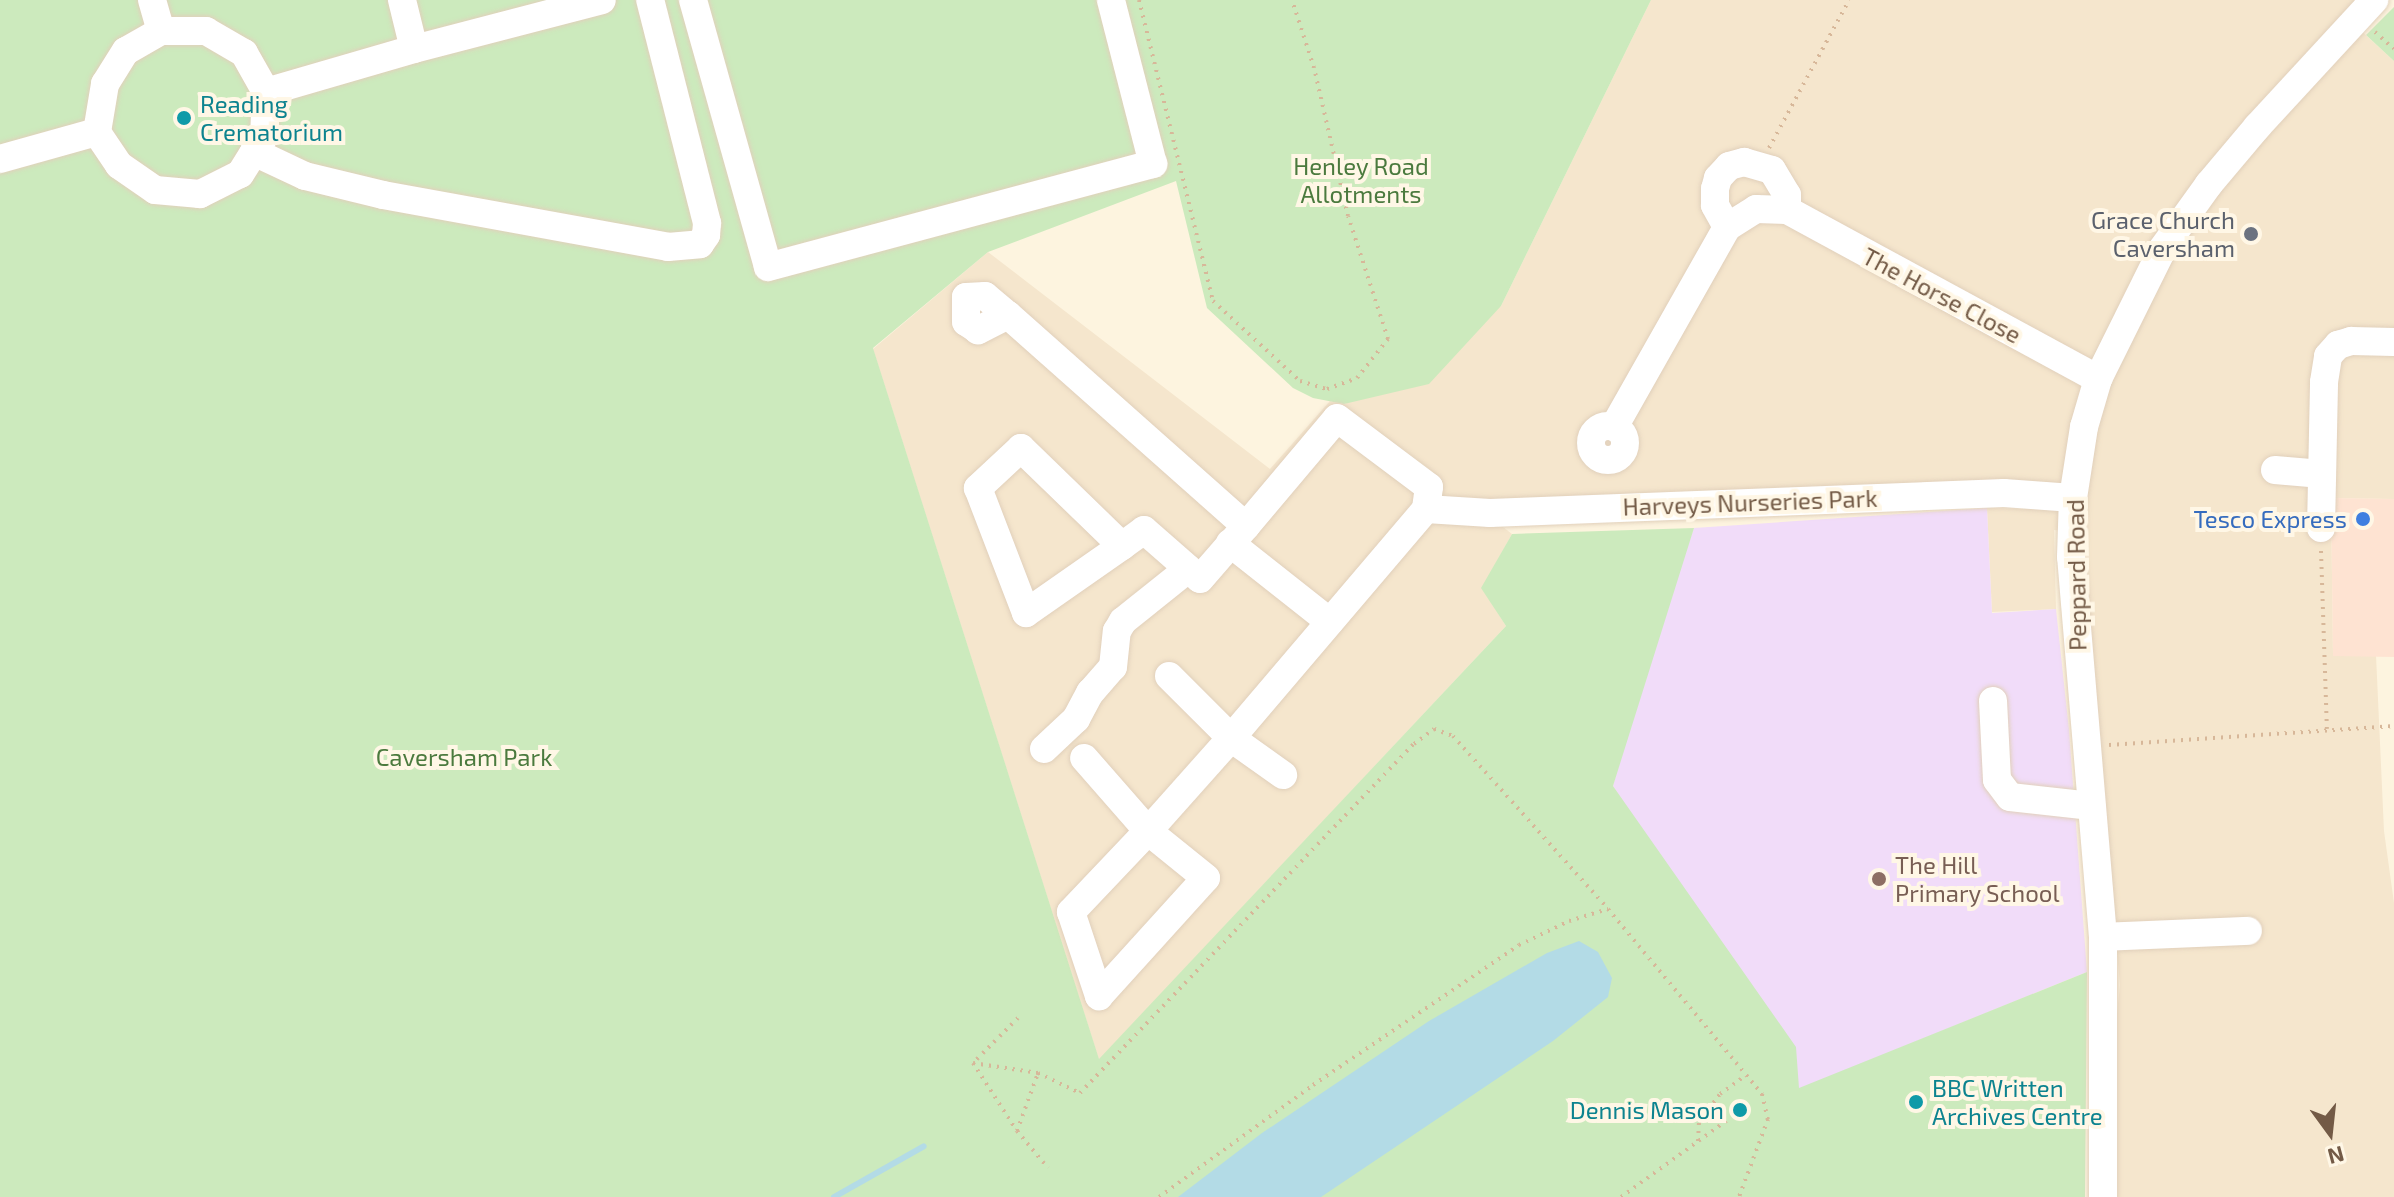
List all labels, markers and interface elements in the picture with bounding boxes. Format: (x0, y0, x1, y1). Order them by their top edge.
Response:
place label: Reading Crematorium (200, 90, 343, 146)
marker: Reading Crematorium (175, 109, 193, 127)
park label: Henley Road Allotments (1293, 152, 1429, 208)
place label: Grace Church Caversham (2091, 206, 2235, 262)
marker: Grace Church Caversham (2242, 225, 2260, 243)
street label: The Horse Close (1858, 241, 2026, 349)
street label: Harveys Nurseries Park (1622, 483, 1878, 521)
street label: Peppard Road (2060, 499, 2092, 651)
place label: Tesco Express (2194, 505, 2347, 533)
marker: Tesco Express (2354, 510, 2372, 528)
park label: Caversham Park (376, 743, 552, 771)
place label: The Hill Primary School (1895, 851, 2060, 907)
marker: The Hill Primary School (1870, 870, 1888, 888)
place label: BBC Written Archives Centre (1932, 1074, 2103, 1130)
marker: BBC Written Archives Centre (1907, 1093, 1925, 1111)
north arrow (2290, 1093, 2370, 1173)
place label: Dennis Mason (1570, 1096, 1724, 1124)
marker: Dennis Mason (1731, 1101, 1749, 1119)
text: N (2325, 1142, 2347, 1171)

